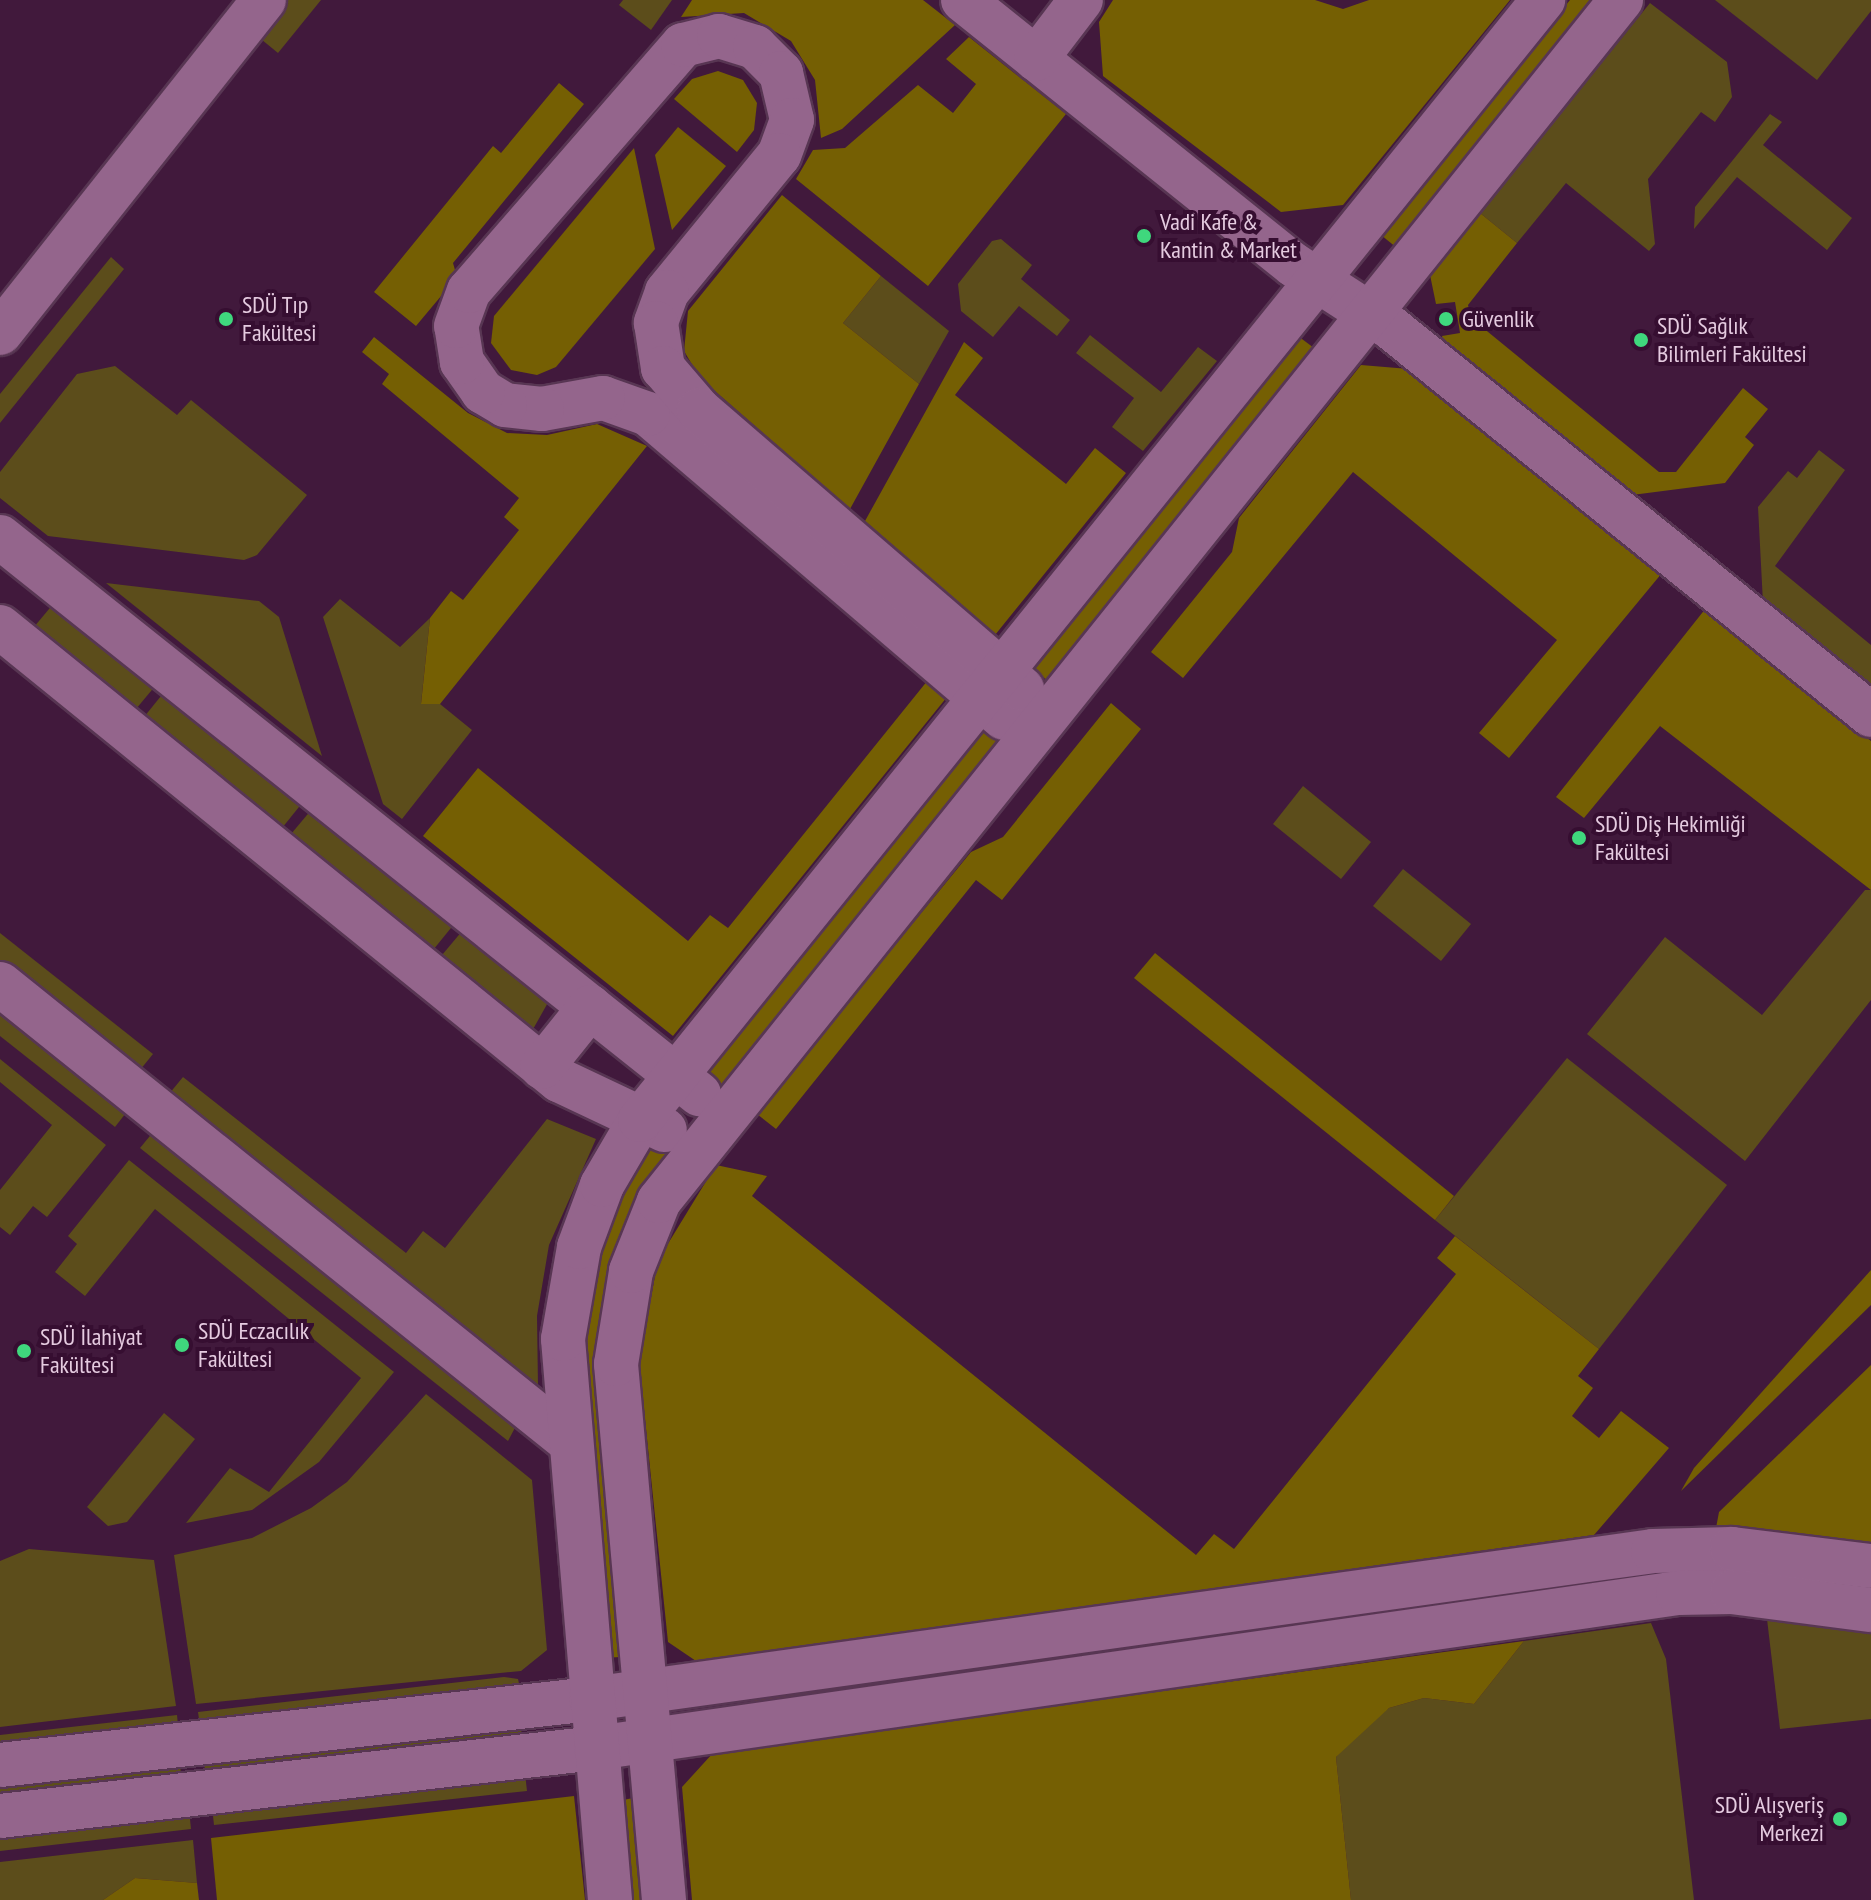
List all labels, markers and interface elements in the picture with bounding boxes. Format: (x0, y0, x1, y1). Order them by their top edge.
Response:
place label: Vadi Kafe & Kantin & Market (1160, 208, 1297, 264)
marker: Vadi Kafe & Kantin & Market (1135, 227, 1153, 245)
place label: SDÜ Tıp Fakültesi (242, 291, 316, 347)
place label: Güvenlik (1462, 305, 1534, 333)
marker: SDÜ Tıp Fakültesi (217, 310, 235, 328)
marker: Güvenlik (1437, 310, 1455, 328)
place label: SDÜ Sağlık Bilimleri Fakültesi (1657, 312, 1807, 368)
marker: SDÜ Sağlık Bilimleri Fakültesi (1632, 331, 1650, 349)
place label: SDÜ Diş Hekimliği Fakültesi (1595, 810, 1746, 866)
marker: SDÜ Diş Hekimliği Fakültesi (1570, 829, 1588, 847)
place label: SDÜ Eczacılık Fakültesi (198, 1317, 309, 1373)
place label: SDÜ İlahiyat Fakültesi (40, 1323, 142, 1379)
marker: SDÜ Eczacılık Fakültesi (173, 1336, 191, 1354)
marker: SDÜ İlahiyat Fakültesi (15, 1342, 33, 1360)
place label: SDÜ Alışveriş Merkezi (1714, 1791, 1824, 1847)
marker: SDÜ Alışveriş Merkezi (1831, 1810, 1849, 1828)

